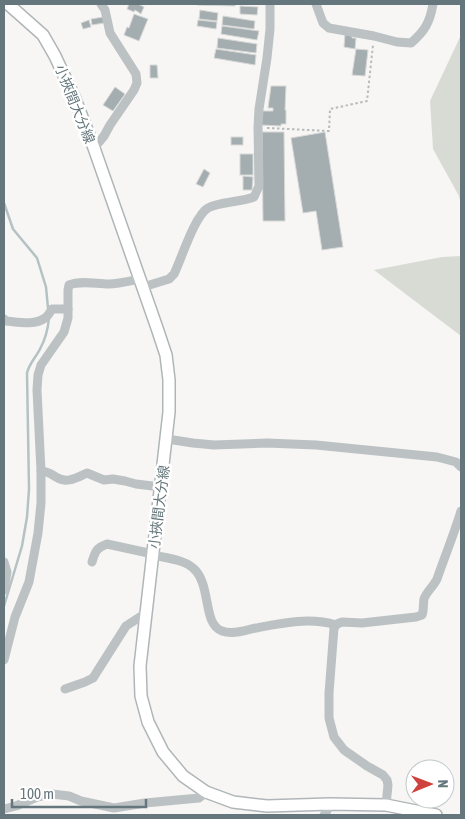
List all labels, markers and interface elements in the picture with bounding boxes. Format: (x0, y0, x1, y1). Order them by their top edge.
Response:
street label: 小挾間大分線 (52, 62, 98, 146)
street label: 小挾間大分線 (146, 464, 172, 550)
north arrow (405, 759, 455, 809)
scale bar (12, 776, 146, 808)
text: N (435, 780, 451, 788)
text: 100 m (20, 785, 54, 802)

